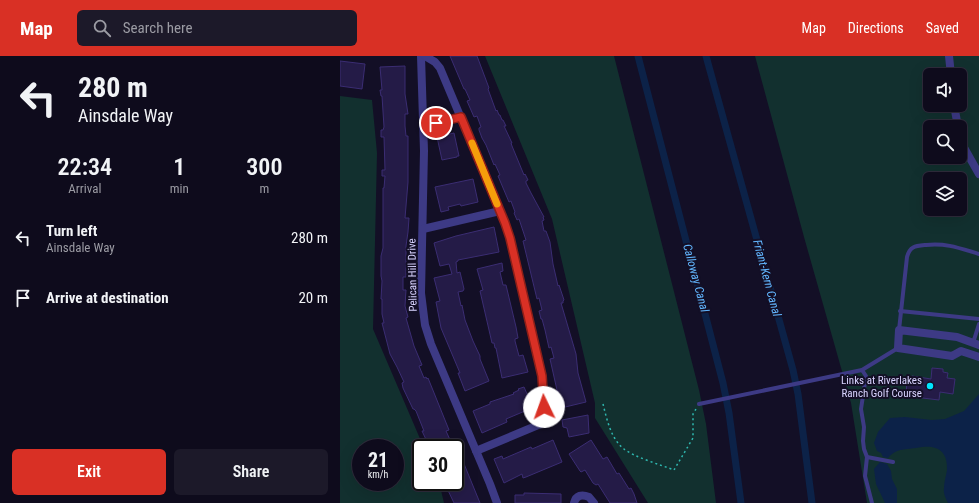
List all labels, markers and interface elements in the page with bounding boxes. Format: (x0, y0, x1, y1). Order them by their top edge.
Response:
search box (77, 10, 357, 46)
text: Map (20, 17, 53, 40)
icon: search (91, 17, 113, 39)
text: Search here (123, 19, 193, 37)
text: Map (802, 20, 826, 36)
text: Directions (848, 20, 904, 36)
text: Saved (926, 20, 959, 36)
map controls (923, 68, 967, 216)
button: sound (923, 68, 967, 112)
text: 280 m (78, 71, 148, 104)
icon: left (12, 72, 64, 124)
text: Ainsdale Way (78, 105, 173, 126)
pin (419, 106, 453, 140)
icon: arrive (425, 112, 447, 134)
button: search (923, 120, 967, 164)
text: 22:34 (58, 153, 112, 181)
text: 1 (173, 153, 185, 181)
text: 300 (246, 153, 282, 181)
button: layers (923, 172, 967, 216)
text: Arrival (68, 181, 101, 196)
text: min (170, 181, 189, 196)
text: m (259, 181, 269, 196)
text: Turn left (46, 222, 97, 240)
icon: left (12, 227, 34, 249)
text: 280 m (291, 229, 328, 247)
street label: Pelican Hill Drive (405, 238, 420, 312)
water label: Friant-Kern Canal (750, 238, 784, 318)
text: Ainsdale Way (46, 240, 115, 255)
water label: Calloway Canal (680, 242, 712, 314)
icon: arrive (12, 287, 34, 309)
text: Arrive at destination (46, 289, 169, 307)
text: 20 m (298, 289, 328, 307)
place label: Links at Riverlakes Ranch Golf Course (841, 374, 922, 400)
marker: Links at Riverlakes Ranch Golf Course (925, 381, 935, 391)
position arrow (523, 386, 565, 428)
speed limit sign: 30 (412, 439, 464, 491)
text: 21 (368, 448, 388, 472)
button: Exit (12, 449, 166, 495)
button: Share (174, 449, 328, 495)
text: km/h (368, 469, 388, 480)

